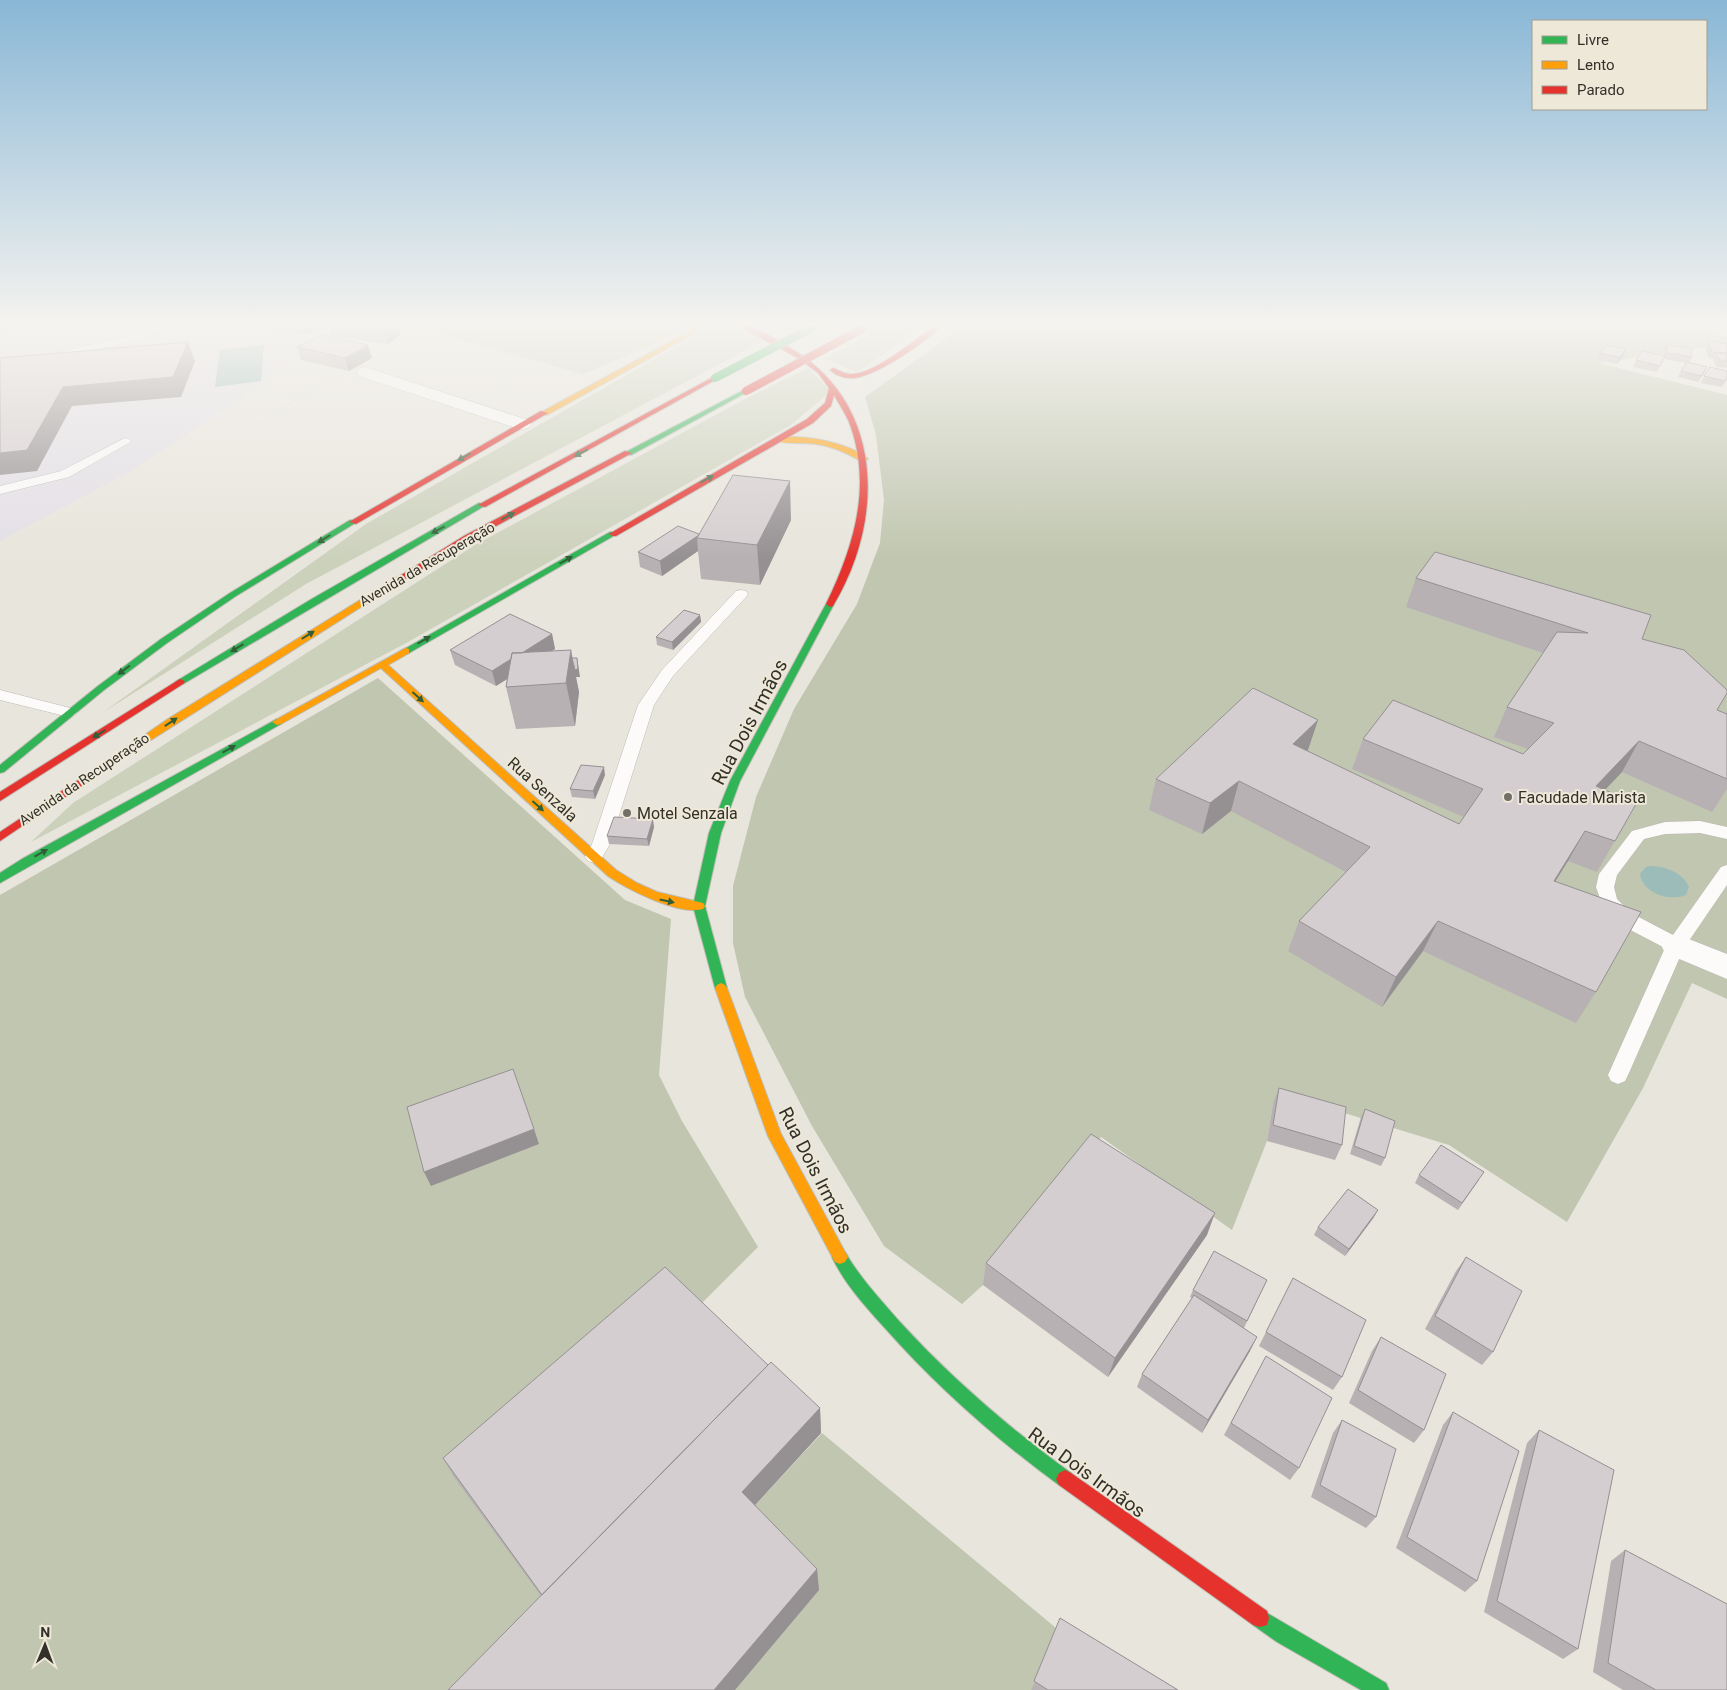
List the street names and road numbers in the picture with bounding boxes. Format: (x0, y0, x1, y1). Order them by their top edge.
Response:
street label: Avenida da Recuperação (357, 519, 497, 609)
street label: Rua Dois Irmãos (707, 656, 792, 789)
street label: Avenida da Recuperação (16, 729, 152, 829)
street label: Rua Senzala (504, 753, 581, 826)
street label: Rua Dois Irmãos (774, 1103, 857, 1237)
street label: Rua Dois Irmãos (1024, 1422, 1150, 1523)

